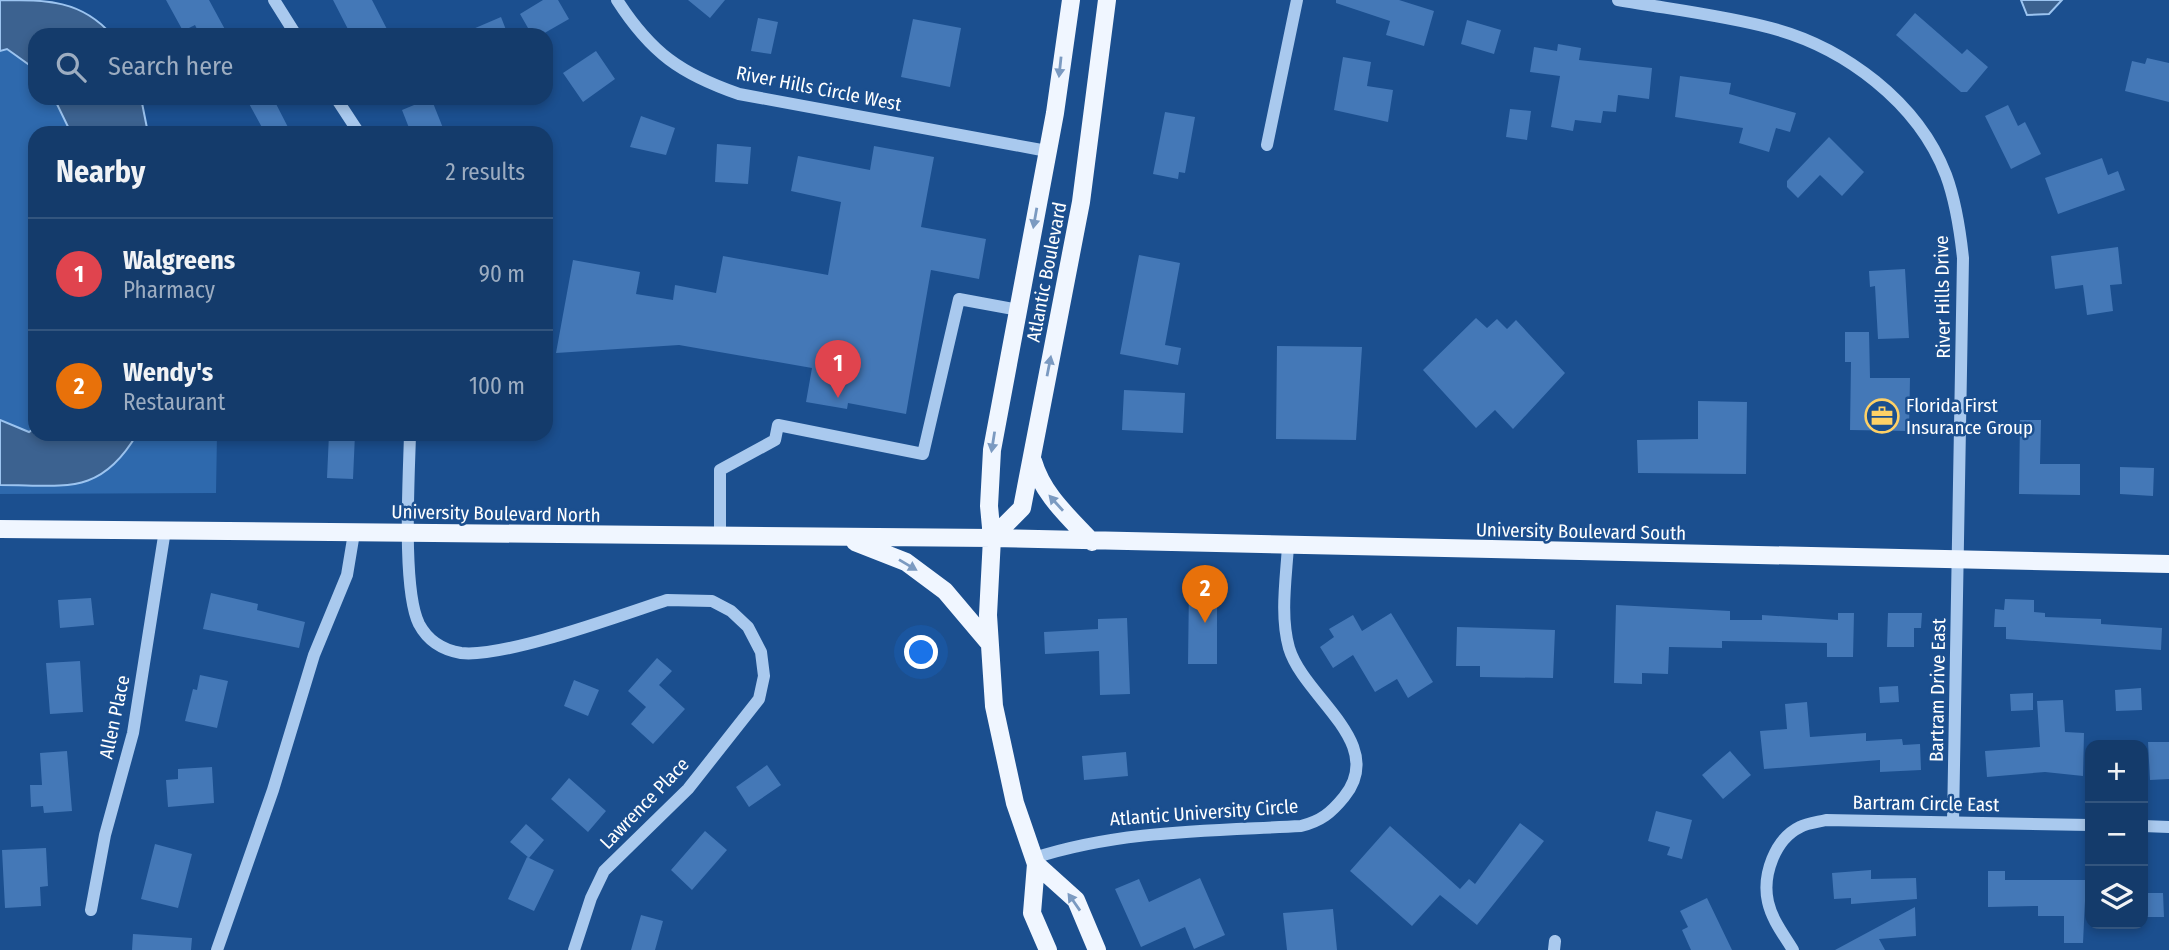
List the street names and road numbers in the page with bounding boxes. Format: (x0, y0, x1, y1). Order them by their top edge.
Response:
street label: River Hills Circle West (734, 61, 904, 116)
street label: Atlantic Boulevard (1022, 200, 1071, 344)
street label: River Hills Drive (1930, 235, 1955, 359)
street label: University Boulevard North (391, 500, 601, 527)
street label: University Boulevard South (1476, 518, 1686, 545)
street label: Bartram Drive East (1925, 617, 1950, 762)
street label: Allen Place (94, 673, 135, 761)
street label: Lawrence Place (595, 753, 694, 854)
street label: Bartram Circle East (1852, 791, 2000, 816)
street label: Atlantic University Circle (1109, 794, 1299, 831)

